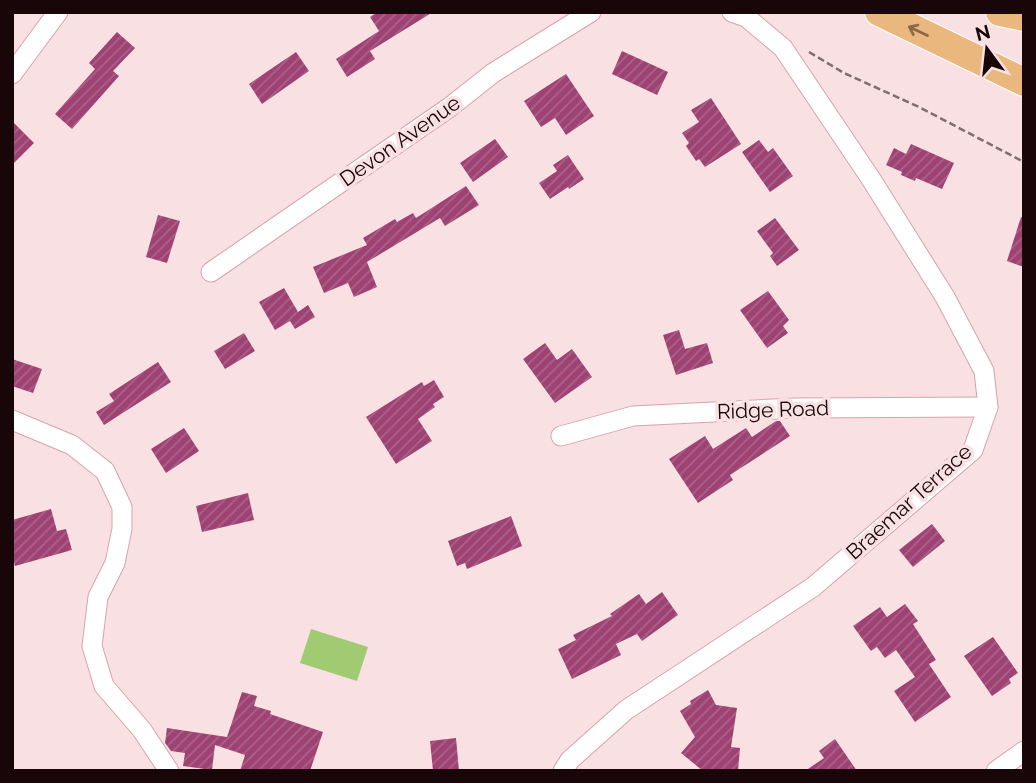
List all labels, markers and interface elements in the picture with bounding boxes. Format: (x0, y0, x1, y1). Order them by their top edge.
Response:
north arrow (952, 14, 1022, 84)
text: N (973, 20, 992, 45)
one-way arrow (908, 24, 929, 38)
street label: Devon Avenue (335, 90, 465, 191)
street label: Ridge Road (716, 395, 830, 424)
street label: Braemar Terrace (841, 439, 977, 564)

